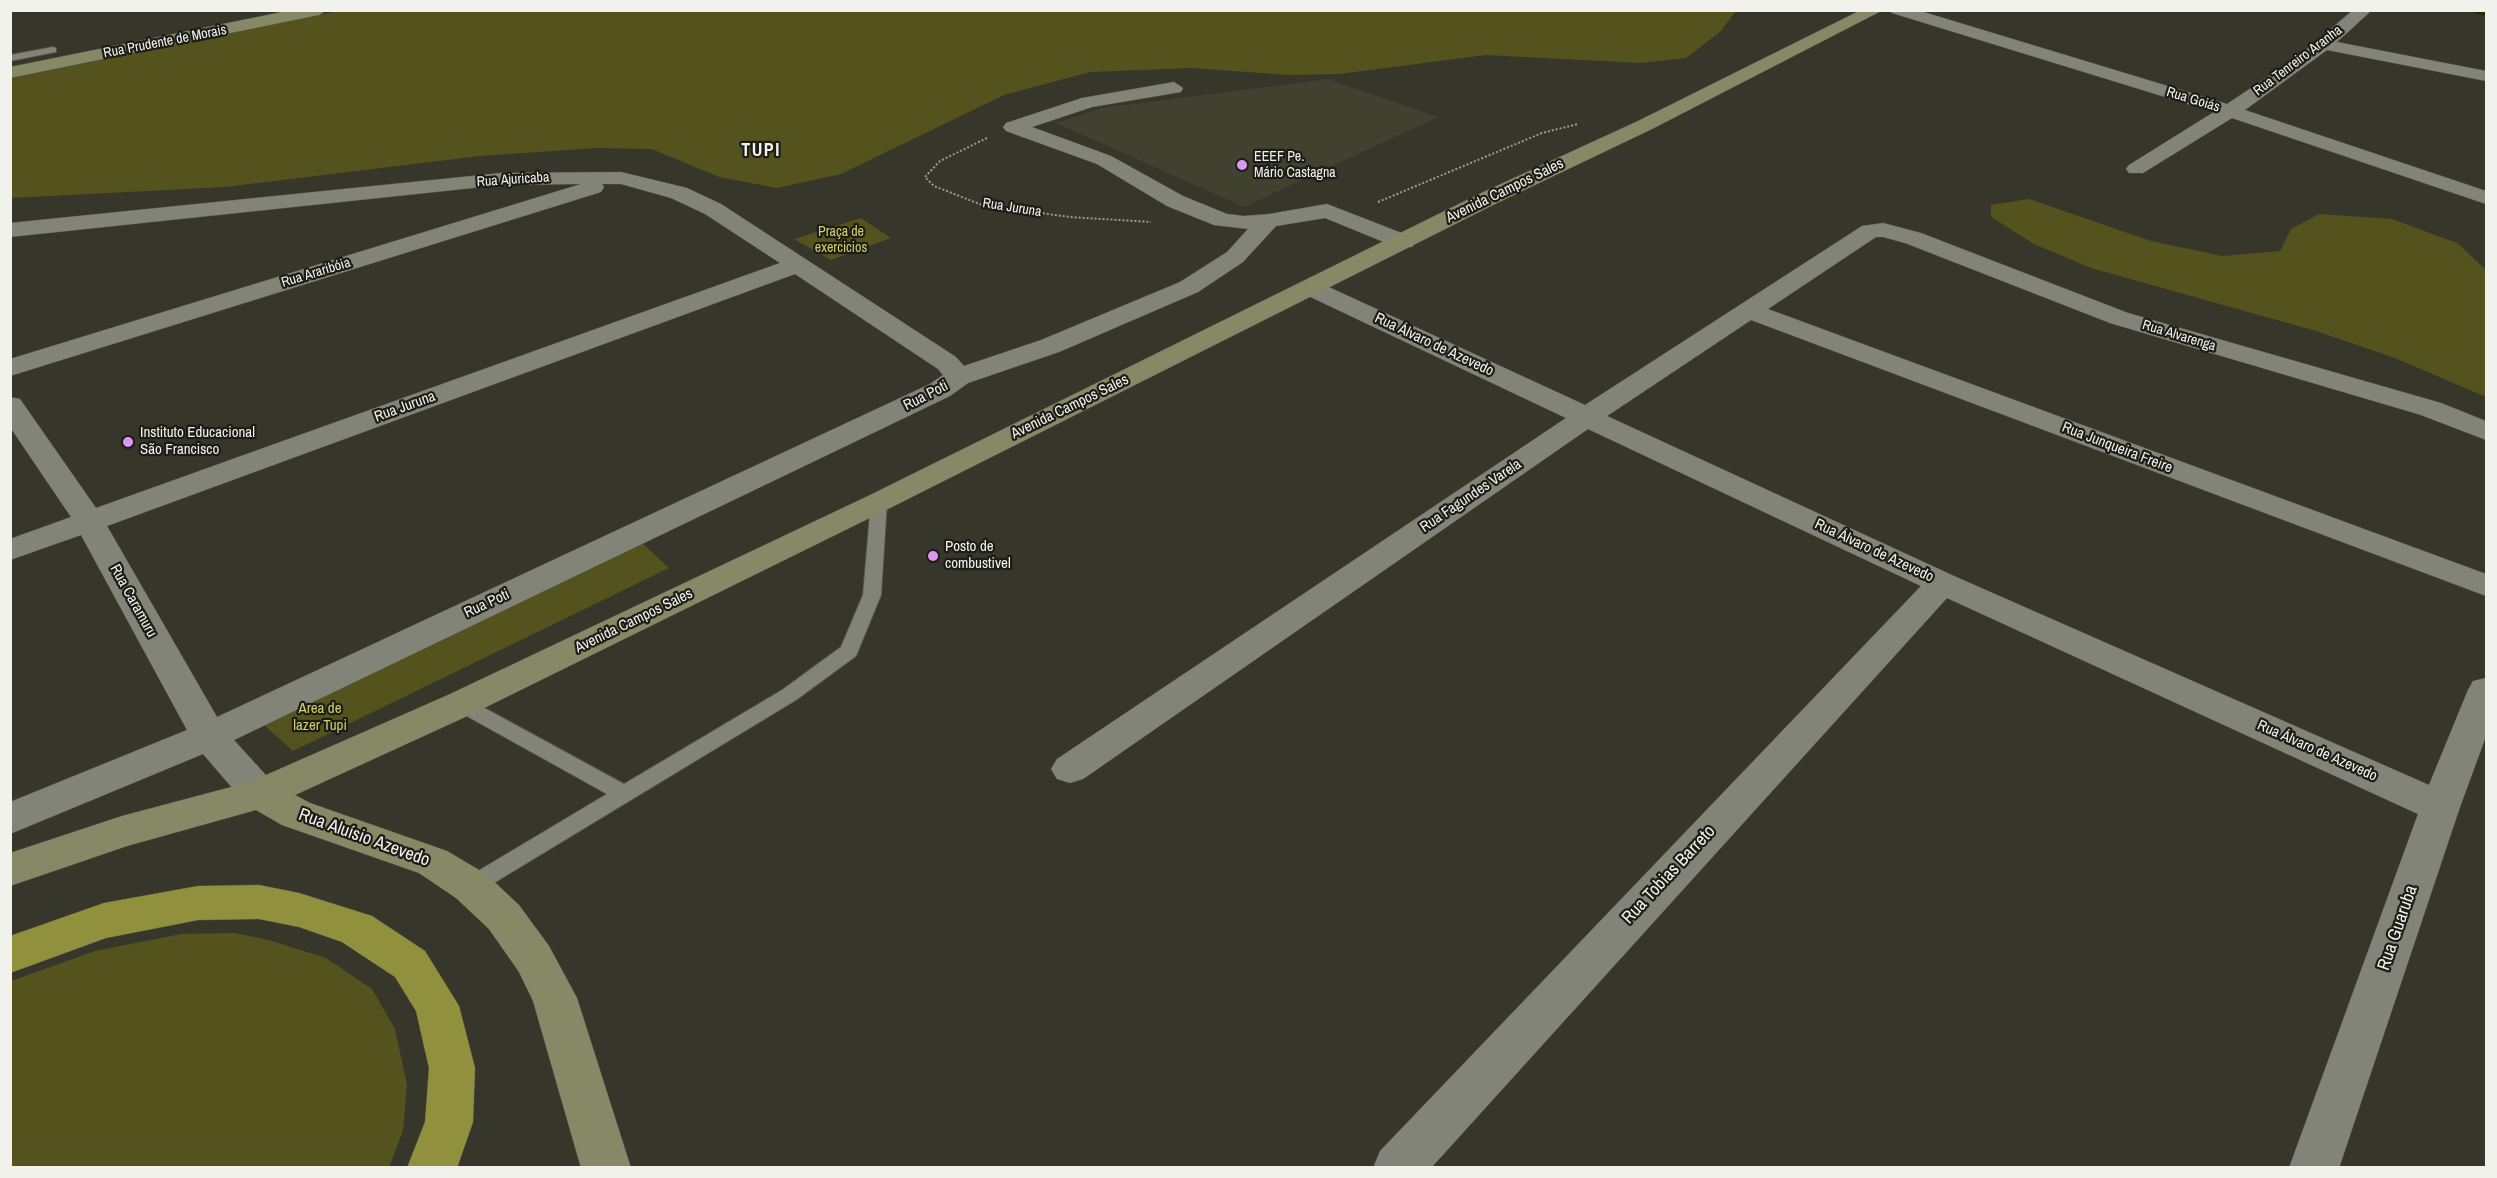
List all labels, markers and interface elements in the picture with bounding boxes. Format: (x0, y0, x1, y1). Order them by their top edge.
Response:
street label: Rua Prudente de Morais (102, 22, 228, 62)
street label: Rua Tenreiro Aranha (2250, 22, 2346, 100)
street label: Rua Goiás (2164, 84, 2222, 116)
district label: TUPI (741, 140, 781, 162)
place label: EEEF Pe. Mário Castagna (1254, 149, 1336, 182)
street label: Avenida Campos Sales (1443, 155, 1567, 227)
marker: EEEF Pe. Mário Castagna (1235, 158, 1249, 172)
street label: Rua Ajuricaba (476, 169, 550, 191)
street label: Rua Juruna (981, 195, 1043, 221)
park label: Praça de exercicios (815, 224, 867, 256)
street label: Rua Araribóia (279, 255, 353, 291)
street label: Rua Álvaro de Azevedo (1372, 310, 1496, 380)
street label: Rua Alvarenga (2140, 317, 2218, 355)
street label: Avenida Campos Sales (1008, 371, 1132, 443)
street label: Rua Poti (901, 377, 951, 415)
street label: Rua Juruna (372, 388, 438, 426)
street label: Rua Junqueira Freire (2059, 419, 2175, 477)
place label: Instituto Educacional São Francisco (140, 424, 255, 459)
marker: Instituto Educacional São Francisco (121, 435, 135, 449)
street label: Rua Fagundes Varela (1417, 456, 1525, 536)
street label: Rua Álvaro de Azevedo (1812, 516, 1936, 586)
place label: Posto de combustivel (945, 538, 1011, 573)
marker: Posto de combustivel (926, 549, 940, 563)
street label: Rua Caramuru (106, 561, 160, 641)
street label: Avenida Campos Sales (572, 585, 696, 657)
street label: Rua Poti (462, 586, 512, 622)
park label: Area de lazer Tupi (293, 700, 347, 735)
street label: Rua Álvaro de Azevedo (2254, 716, 2380, 786)
street label: Rua Aluísio Azevedo (296, 804, 432, 872)
street label: Rua Tobias Barreto (1618, 821, 1720, 929)
street label: Rua Guaruba (2373, 883, 2423, 973)

